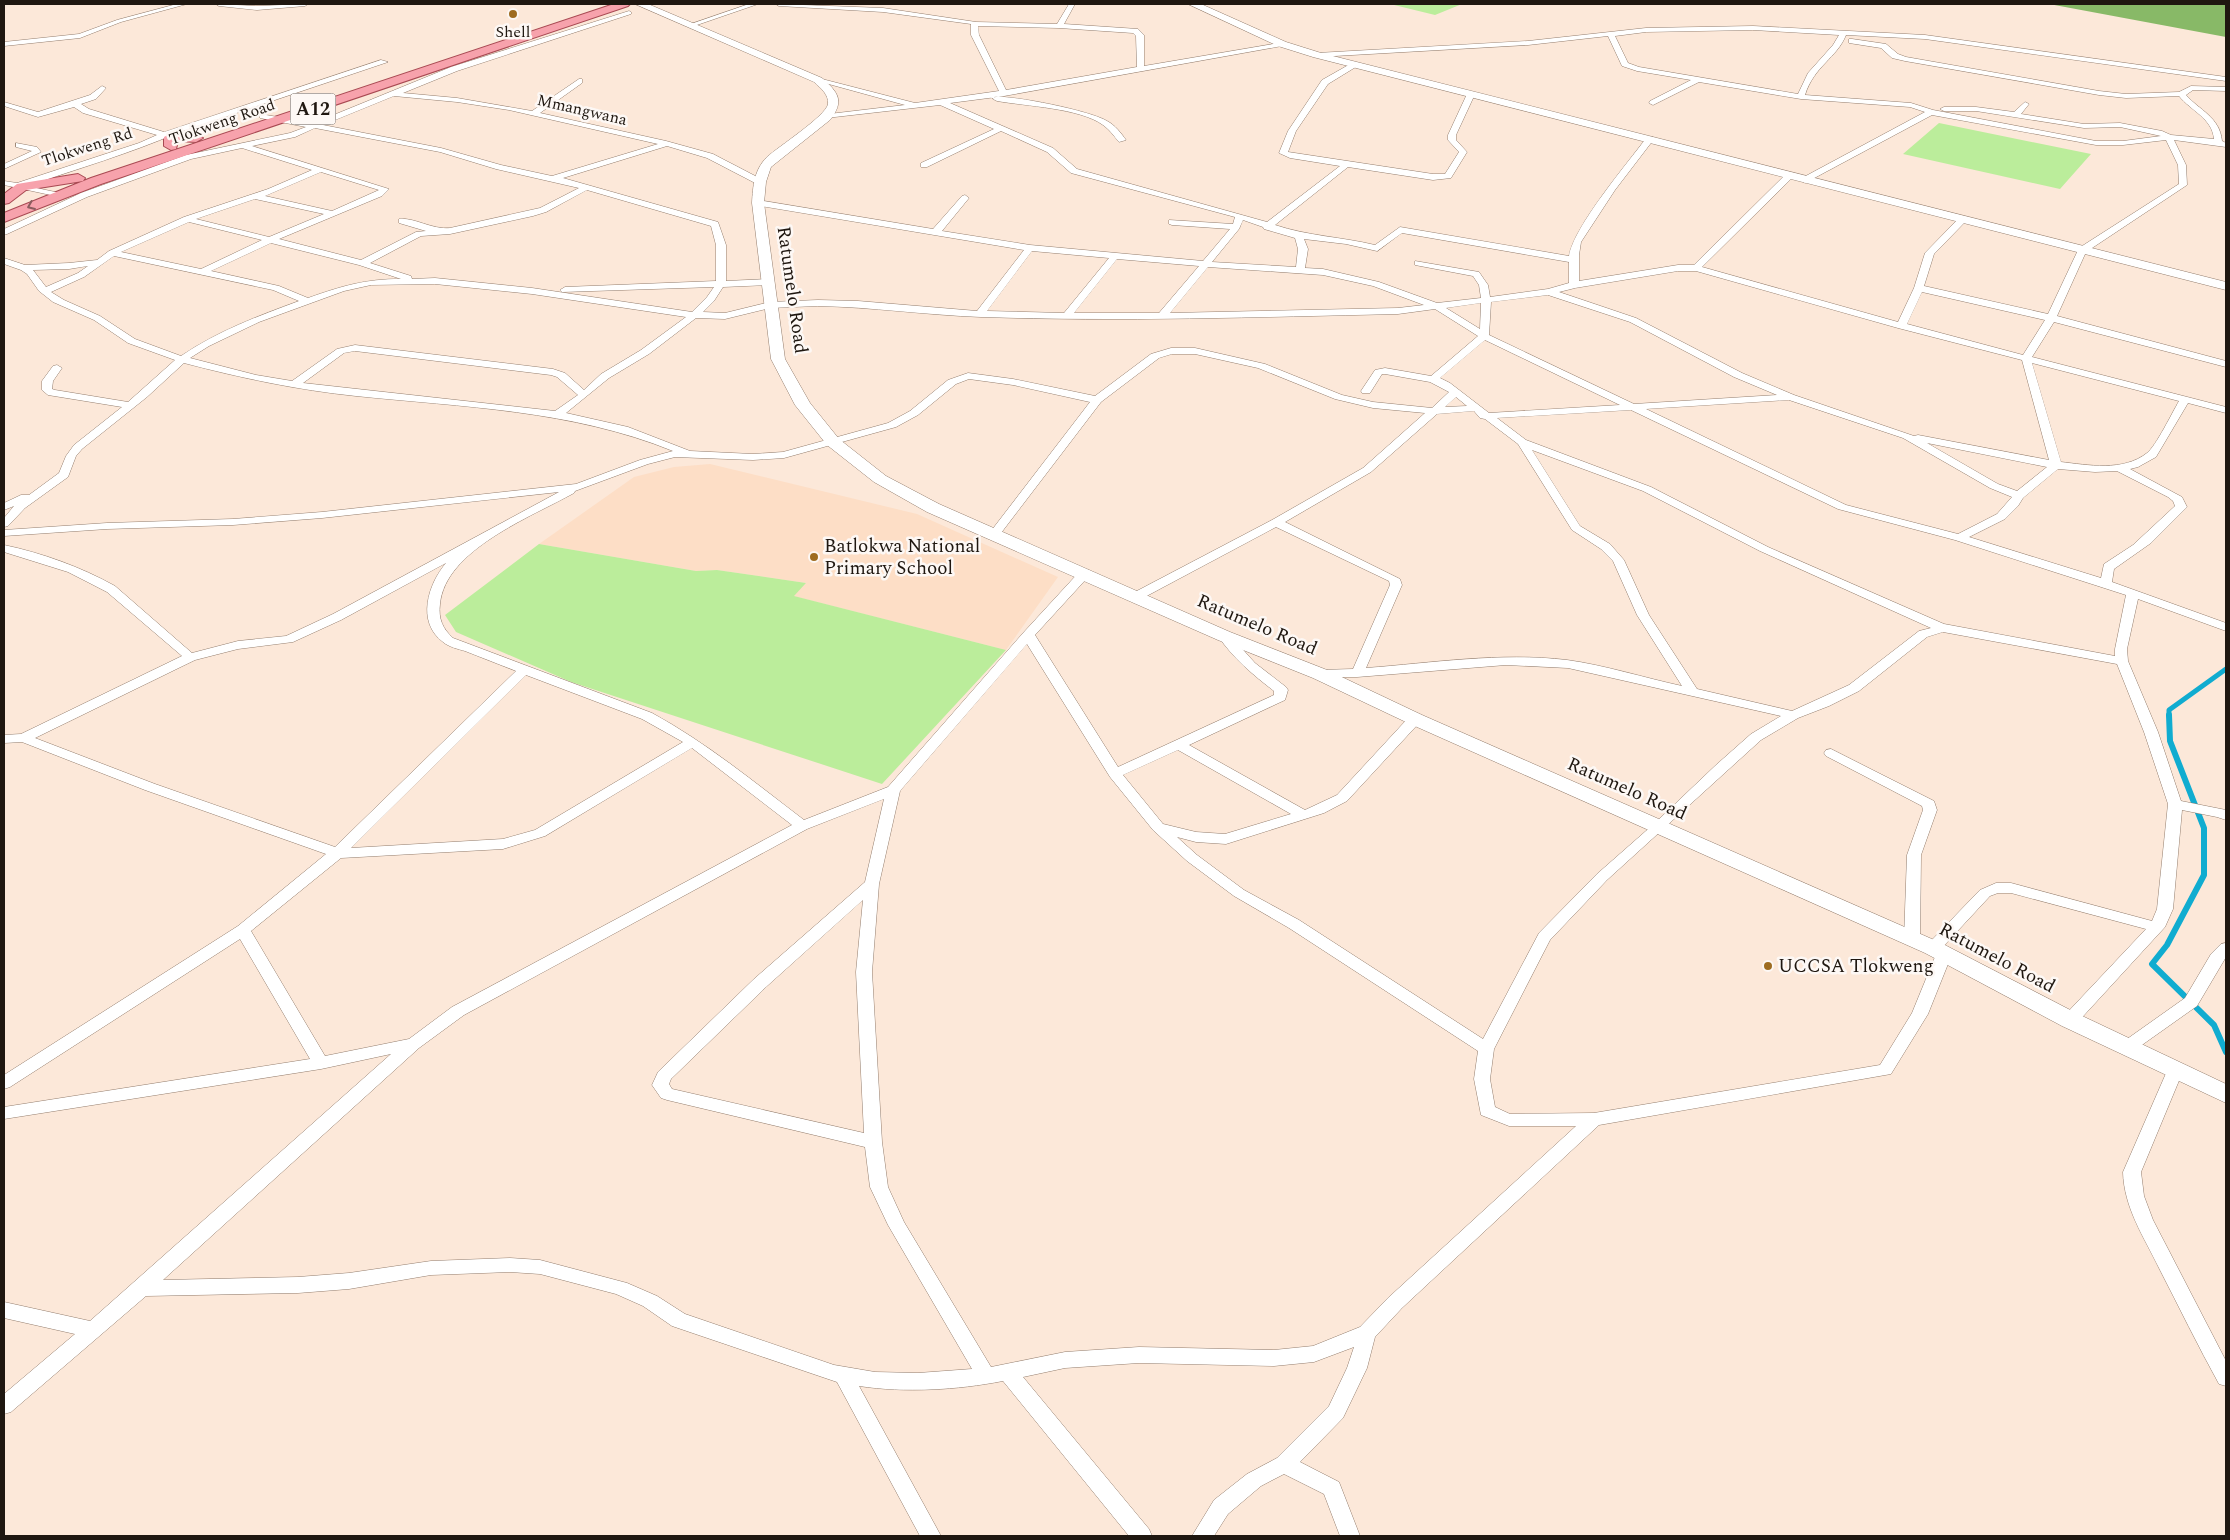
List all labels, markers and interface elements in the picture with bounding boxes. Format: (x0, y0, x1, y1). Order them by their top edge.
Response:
marker: Shell (507, 8, 519, 20)
place label: Shell (496, 20, 530, 44)
street label: Mmangwana (535, 88, 630, 132)
street label: Tlokweng Road (166, 93, 278, 151)
road number: A12 (290, 94, 336, 125)
street label: Tlokweng Rd (38, 121, 136, 173)
one-way arrow (28, 201, 36, 211)
street label: Ratumelo Road (769, 224, 815, 356)
place label: Batlokwa National Primary School (824, 532, 980, 583)
marker: Batlokwa National Primary School (808, 551, 820, 563)
street label: Ratumelo Road (1192, 587, 1322, 663)
street label: Ratumelo Road (1562, 750, 1692, 828)
street label: Ratumelo Road (1934, 915, 2060, 1001)
place label: UCCSA Tlokweng (1778, 952, 1934, 981)
marker: UCCSA Tlokweng (1762, 960, 1774, 972)

